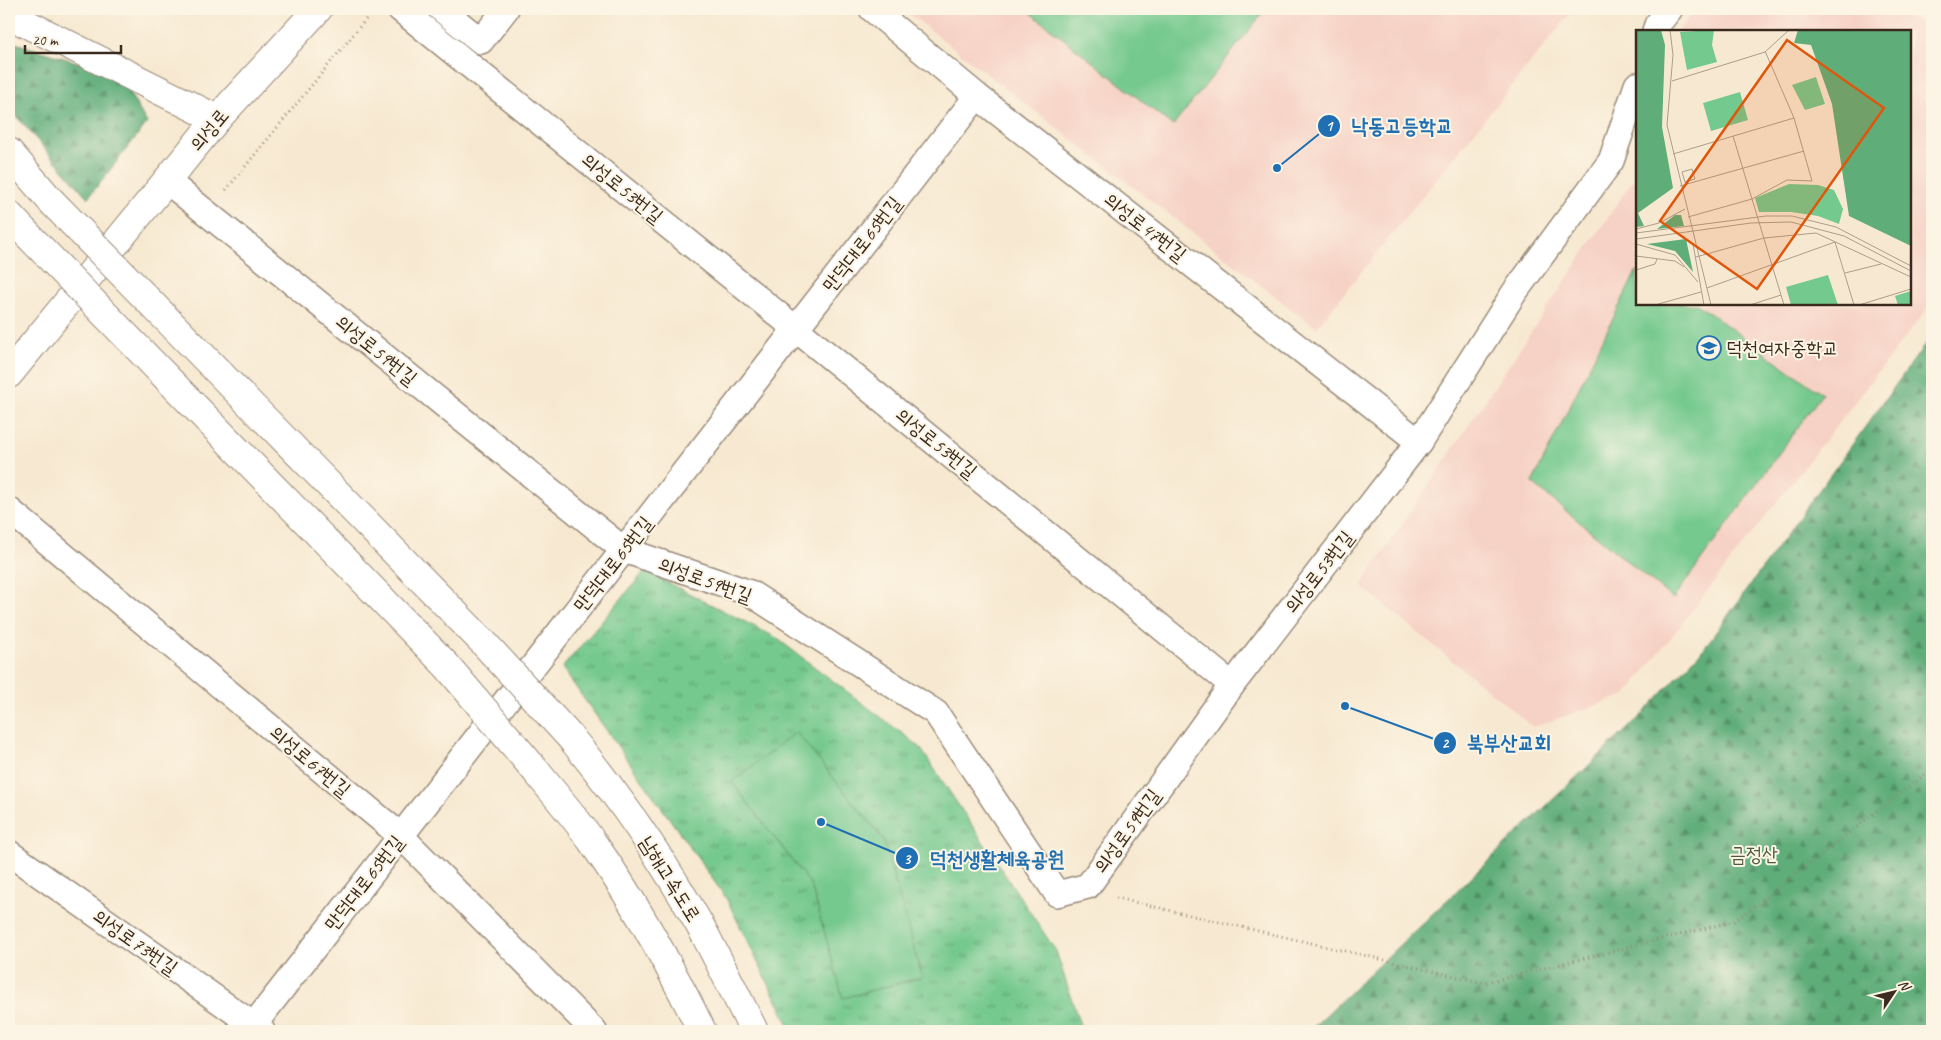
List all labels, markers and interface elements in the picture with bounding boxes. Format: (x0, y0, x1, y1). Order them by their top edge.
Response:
scale bar (25, 22, 121, 54)
inset map (1636, 30, 1911, 305)
text: 20 m (32, 31, 59, 50)
street label: 의성로 (184, 103, 234, 157)
callout: 낙동고등학교 (1316, 108, 1463, 144)
text: 낙동고등학교 (1351, 113, 1453, 139)
text: 1 (1326, 117, 1335, 136)
street label: 의성로53번길 (576, 147, 668, 229)
street label: 의성로47번길 (1099, 187, 1191, 267)
street label: 만덕대로65번길 (817, 191, 907, 297)
street label: 의성로59번길 (330, 309, 422, 391)
school or university icon: 덕천여자중학교 (1696, 335, 1722, 361)
place label: 덕천여자중학교 (1726, 336, 1839, 361)
street label: 의성로53번길 (890, 402, 982, 484)
street label: 만덕대로65번길 (568, 511, 658, 617)
street label: 의성로53번길 (1279, 526, 1359, 618)
street label: 의성로59번길 (654, 551, 756, 609)
street label: 의성로67번길 (264, 720, 356, 802)
callout: 북부산교회 (1432, 725, 1562, 761)
text: 북부산교회 (1467, 730, 1551, 756)
text: 2 (1442, 734, 1450, 753)
street label: 의성로59번길 (1088, 784, 1166, 878)
street label: 만덕대로65번길 (319, 830, 409, 936)
street label: 남해고속도로 (634, 831, 706, 927)
callout: 덕천생활체육공원 (895, 840, 1075, 876)
park label: 금정산 (1730, 842, 1778, 867)
text: 덕천생활체육공원 (929, 846, 1065, 872)
text: 3 (904, 850, 912, 869)
street label: 의성로73번길 (87, 904, 183, 980)
north arrow (1868, 968, 1918, 1018)
text: N (1895, 976, 1915, 995)

